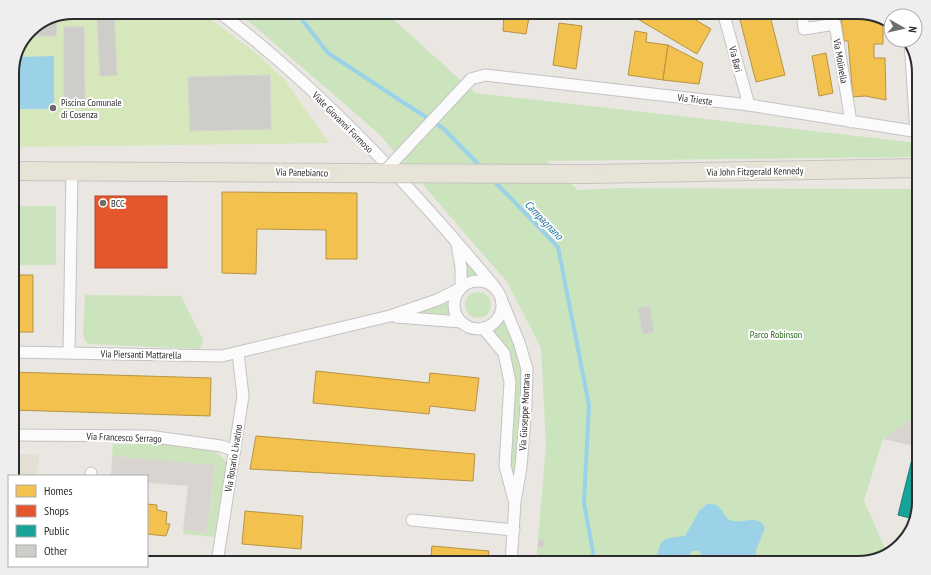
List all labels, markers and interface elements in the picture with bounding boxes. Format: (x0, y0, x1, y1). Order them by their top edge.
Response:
north arrow (883, 8, 923, 48)
text: N (906, 25, 920, 33)
street label: Via Molinella (830, 37, 851, 85)
street label: Via Bari (726, 44, 745, 74)
street label: Viale Giovanni Formoso (309, 88, 376, 156)
street label: Via Trieste (676, 91, 713, 108)
place label: Piscina Comunale di Cosenza (61, 96, 122, 121)
marker: Piscina Comunale di Cosenza (48, 103, 58, 113)
street label: Via John Fitzgerald Kennedy (706, 164, 804, 179)
street label: Via Panebianco (275, 166, 328, 179)
place label: BCC (111, 197, 125, 210)
water label: Campagnano (522, 197, 567, 243)
marker: BCC (98, 198, 108, 208)
park label: Parco Robinson (750, 328, 802, 341)
street label: Via Piersanti Mattarella (100, 347, 181, 362)
street label: Via Giuseppe Montana (516, 373, 533, 452)
street label: Via Rosario Livatino (222, 423, 245, 494)
street label: Via Francesco Serrago (85, 430, 162, 445)
legend (8, 475, 148, 567)
text: Homes (44, 483, 72, 498)
text: Shops (44, 503, 69, 518)
text: Public (44, 523, 70, 538)
text: Other (44, 543, 68, 558)

